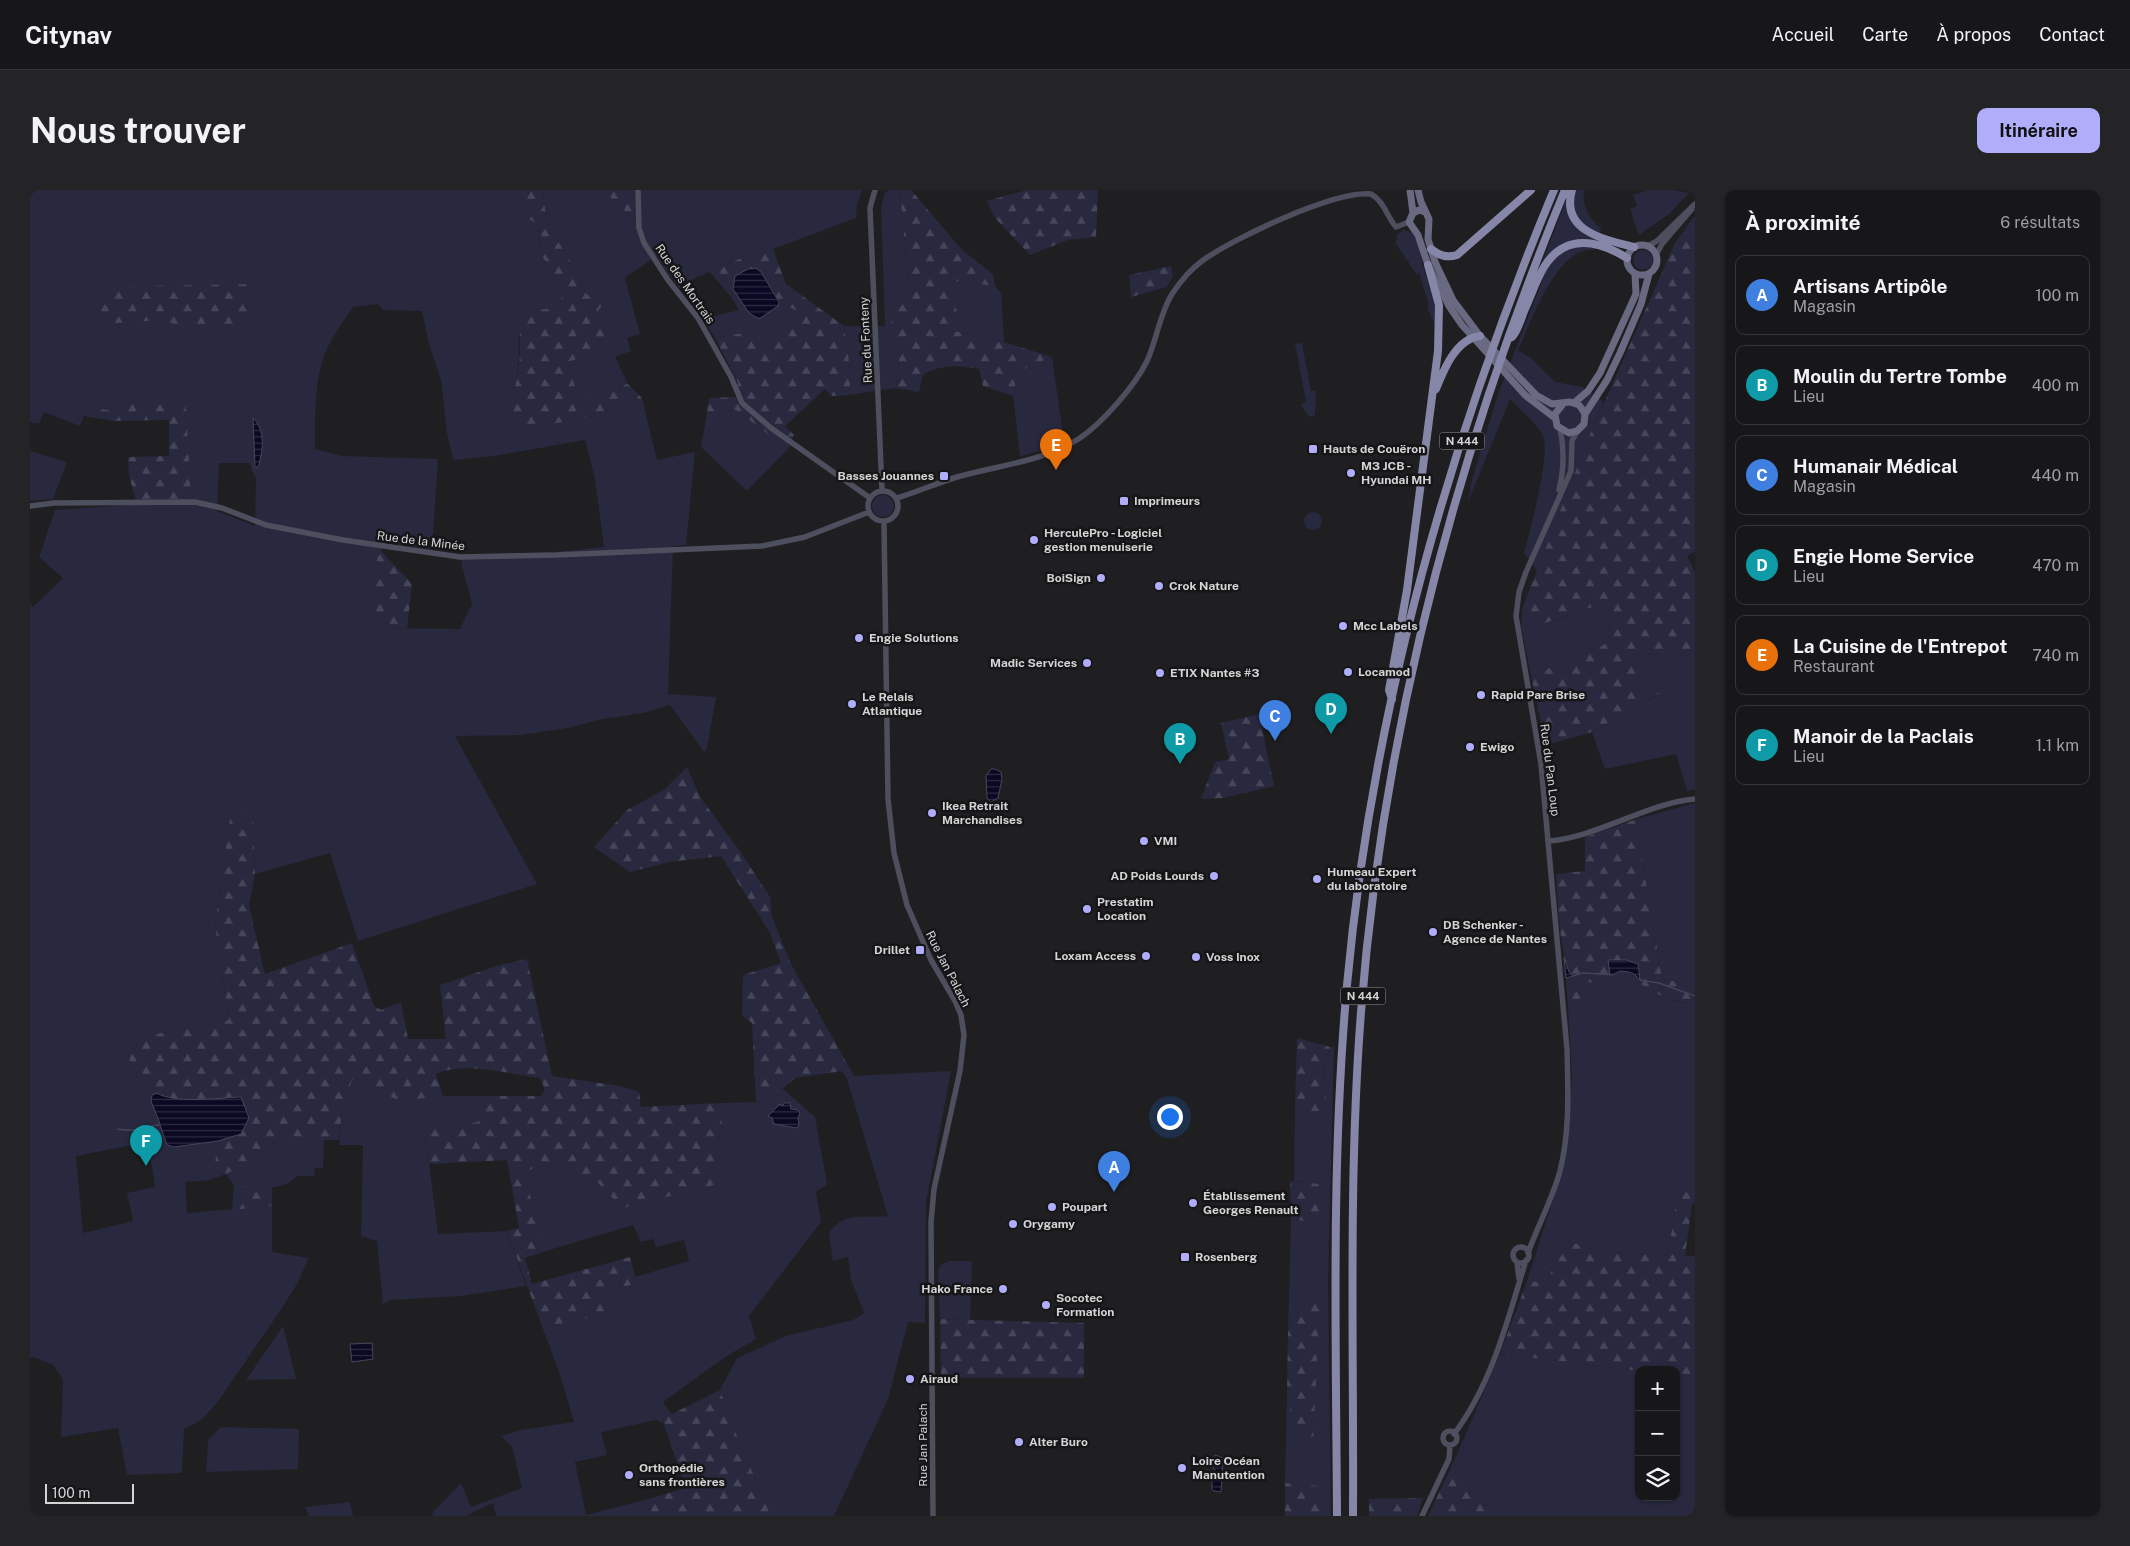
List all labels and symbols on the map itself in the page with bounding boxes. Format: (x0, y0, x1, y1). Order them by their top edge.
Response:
street label: Rue des Mortrais (652, 241, 718, 327)
street label: Rue du Fonteny (857, 296, 875, 383)
pin: E (1040, 429, 1072, 470)
road number: N 444 (1440, 432, 1484, 450)
place label: Hauts de Couëron (1323, 442, 1425, 456)
marker: Hauts de Couëron (1307, 443, 1319, 455)
place label: M3 JCB - Hyundai MH (1361, 459, 1432, 487)
marker: M3 JCB - Hyundai MH (1345, 467, 1357, 479)
place label: Basses Jouannes (838, 469, 934, 483)
marker: Basses Jouannes (938, 470, 950, 482)
place label: Imprimeurs (1134, 494, 1200, 508)
marker: Imprimeurs (1118, 495, 1130, 507)
place label: HerculePro - Logiciel gestion menuiserie (1044, 526, 1162, 554)
street label: Rue de la Minée (376, 529, 466, 553)
marker: HerculePro - Logiciel gestion menuiserie (1028, 534, 1040, 546)
place label: BoiSign (1046, 571, 1091, 585)
marker: BoiSign (1095, 572, 1107, 584)
place label: Crok Nature (1169, 579, 1239, 593)
marker: Crok Nature (1153, 580, 1165, 592)
place label: Mcc Labels (1353, 619, 1418, 633)
marker: Mcc Labels (1337, 620, 1349, 632)
place label: Engie Solutions (869, 631, 959, 645)
marker: Engie Solutions (853, 632, 865, 644)
place label: Madic Services (990, 656, 1077, 670)
marker: Madic Services (1081, 657, 1093, 669)
place label: Locamod (1358, 665, 1410, 679)
place label: ETIX Nantes #3 (1170, 666, 1259, 680)
marker: Locamod (1342, 666, 1354, 678)
marker: ETIX Nantes #3 (1154, 667, 1166, 679)
place label: Rapid Pare Brise (1491, 688, 1585, 702)
marker: Rapid Pare Brise (1475, 689, 1487, 701)
place label: Le Relais Atlantique (862, 690, 922, 718)
pin: D (1315, 693, 1347, 734)
marker: Le Relais Atlantique (846, 698, 858, 710)
pin: C (1259, 700, 1291, 741)
pin: B (1164, 723, 1196, 764)
street label: Rue du Pan Loup (1537, 723, 1563, 817)
place label: Ewigo (1480, 740, 1514, 754)
marker: Ewigo (1464, 741, 1476, 753)
place label: Ikea Retrait Marchandises (942, 799, 1022, 827)
marker: Ikea Retrait Marchandises (926, 807, 938, 819)
place label: VMI (1154, 834, 1177, 848)
marker: VMI (1138, 835, 1150, 847)
place label: Humeau Expert du laboratoire (1327, 865, 1416, 893)
place label: AD Poids Lourds (1111, 869, 1204, 883)
marker: AD Poids Lourds (1208, 870, 1220, 882)
marker: Humeau Expert du laboratoire (1311, 873, 1323, 885)
place label: Prestatim Location (1097, 895, 1154, 923)
marker: Prestatim Location (1081, 903, 1093, 915)
place label: DB Schenker - Agence de Nantes (1443, 918, 1547, 946)
marker: DB Schenker - Agence de Nantes (1427, 926, 1439, 938)
street label: Rue Jan Palach (923, 929, 973, 1009)
place label: Drillet (874, 943, 910, 957)
marker: Drillet (914, 944, 926, 956)
place label: Loxam Access (1055, 949, 1136, 963)
marker: Loxam Access (1140, 950, 1152, 962)
place label: Voss Inox (1206, 950, 1260, 964)
marker: Voss Inox (1190, 951, 1202, 963)
road number: N 444 (1340, 988, 1386, 1004)
your location (1157, 1104, 1183, 1130)
pin: F (130, 1125, 162, 1166)
pin: A (1098, 1151, 1130, 1192)
place label: Établissement Georges Renault (1203, 1189, 1299, 1217)
marker: Établissement Georges Renault (1187, 1197, 1199, 1209)
place label: Poupart (1062, 1200, 1108, 1214)
marker: Poupart (1046, 1201, 1058, 1213)
place label: Orygamy (1023, 1217, 1075, 1231)
marker: Orygamy (1007, 1218, 1019, 1230)
place label: Rosenberg (1195, 1250, 1257, 1264)
marker: Rosenberg (1179, 1251, 1191, 1263)
place label: Hako France (921, 1282, 993, 1296)
marker: Hako France (997, 1283, 1009, 1295)
place label: Socotec Formation (1056, 1291, 1114, 1319)
marker: Socotec Formation (1040, 1299, 1052, 1311)
place label: Airaud (920, 1372, 958, 1386)
marker: Airaud (904, 1373, 916, 1385)
street label: Rue Jan Palach (916, 1403, 930, 1487)
place label: Alter Buro (1029, 1435, 1088, 1449)
marker: Alter Buro (1013, 1436, 1025, 1448)
place label: Loire Océan Manutention (1192, 1454, 1265, 1482)
place label: Orthopédie sans frontières (639, 1461, 725, 1489)
marker: Loire Océan Manutention (1176, 1462, 1188, 1474)
marker: Orthopédie sans frontières (623, 1469, 635, 1481)
scale bar (45, 1481, 134, 1504)

